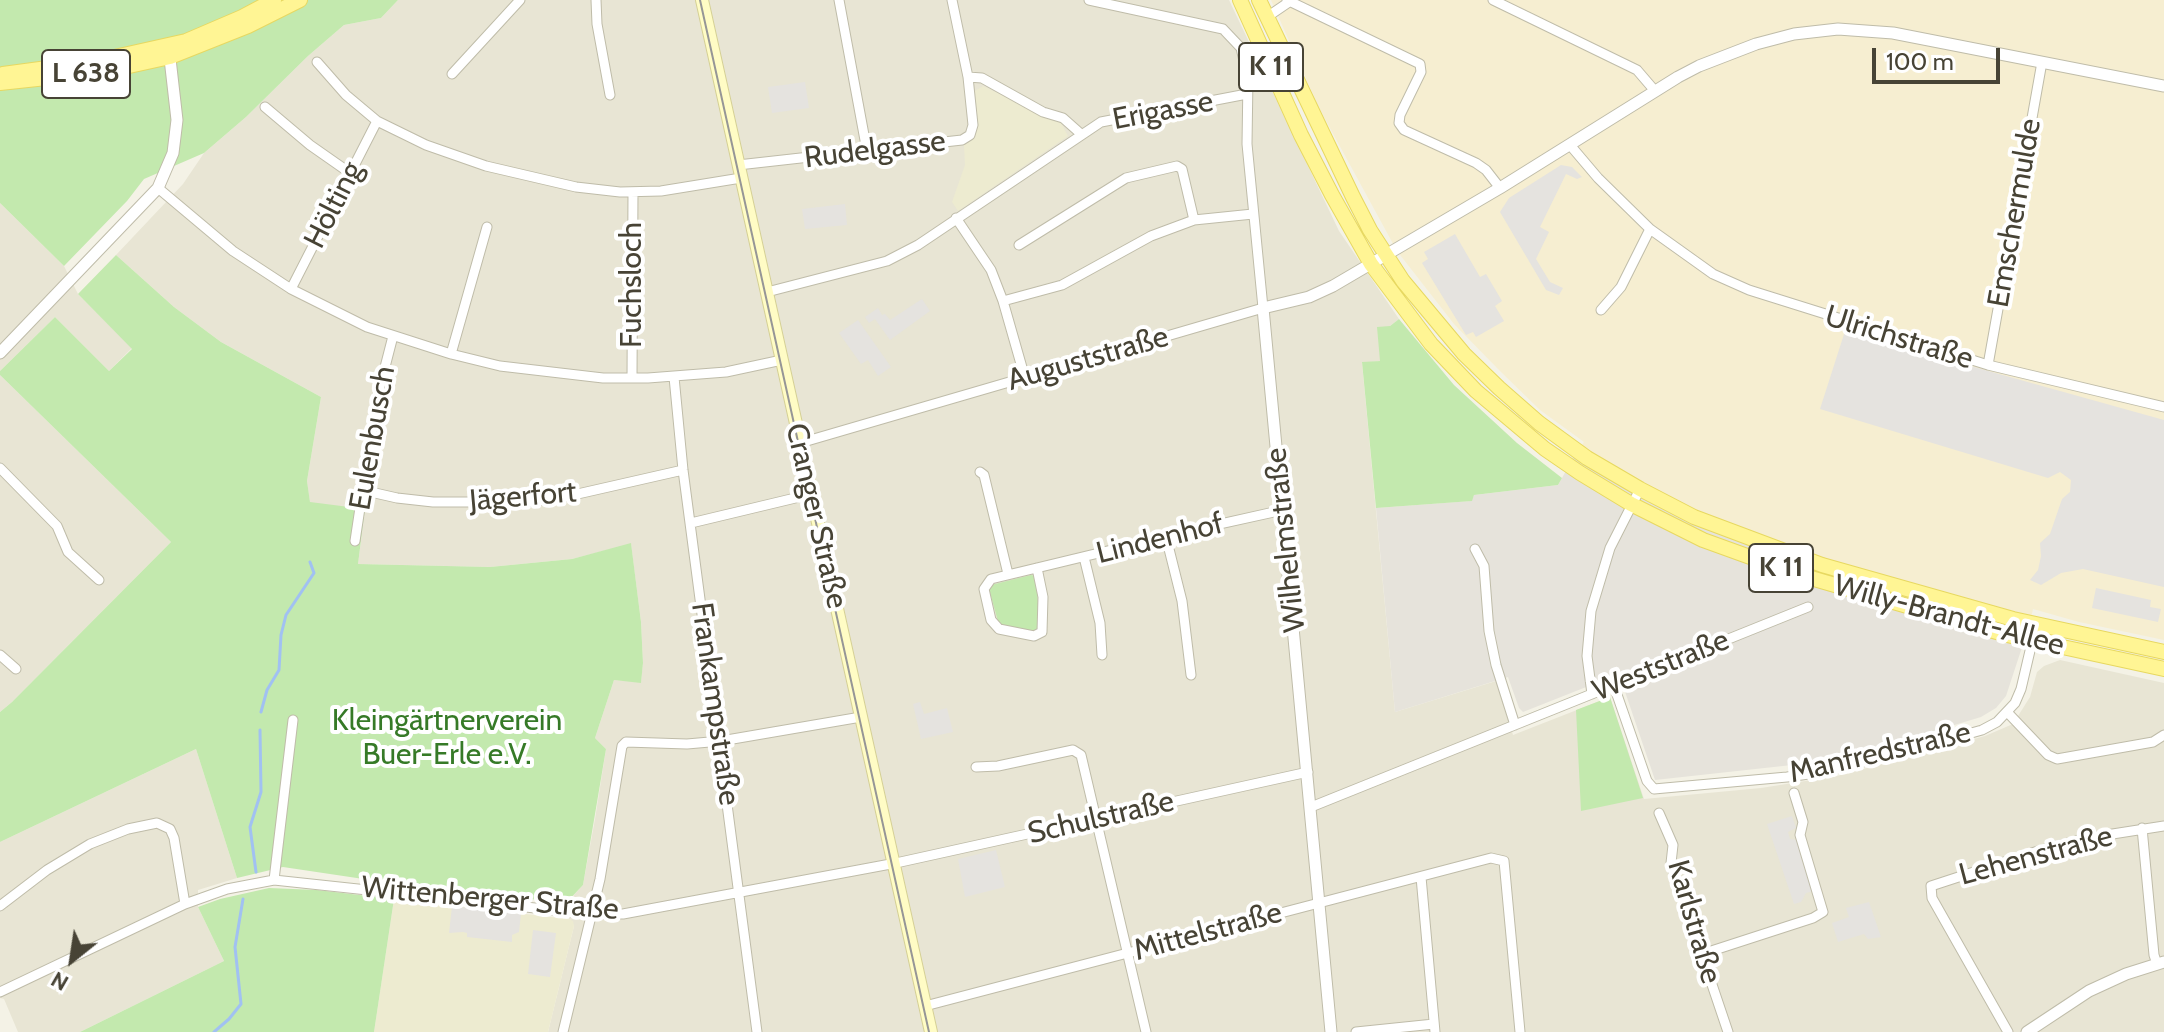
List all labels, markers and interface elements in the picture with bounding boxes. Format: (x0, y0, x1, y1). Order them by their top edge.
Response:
scale bar (1876, 32, 2004, 82)
road number: K 11 (1239, 43, 1303, 91)
text: 100 m (1886, 47, 1954, 76)
road number: L 638 (42, 50, 130, 98)
street label: Erigasse (1110, 84, 1216, 138)
street label: Emschermulde (1981, 116, 2049, 310)
street label: Rudelgasse (802, 123, 948, 177)
street label: Hölting (297, 156, 371, 254)
street label: Fuchsloch (614, 222, 650, 348)
street label: Ulrichstraße (1821, 298, 1977, 378)
street label: Auguststraße (1003, 319, 1173, 399)
street label: Eulenbusch (343, 363, 403, 513)
street label: Cranger Straße (777, 420, 855, 612)
street label: Wilhelmstraße (1258, 446, 1314, 634)
street label: Jägerfort (468, 474, 578, 520)
street label: Lindenhof (1093, 506, 1227, 572)
road number: K 11 (1749, 544, 1813, 592)
street label: Willy-Brandt-Allee (1830, 568, 2068, 664)
street label: Frankampstraße (683, 600, 747, 808)
street label: Weststraße (1588, 622, 1734, 710)
park label: Kleingärtnerverein Buer-Erle e.V. (332, 703, 562, 774)
street label: Manfredstraße (1786, 715, 1974, 791)
street label: Schulstraße (1024, 784, 1178, 852)
street label: Lehenstraße (1955, 818, 2117, 894)
street label: Karlstraße (1659, 856, 1729, 988)
street label: Wittenberger Straße (360, 870, 620, 928)
street label: Mittelstraße (1130, 895, 1286, 969)
north arrow (32, 920, 112, 1000)
text: N (46, 966, 73, 997)

